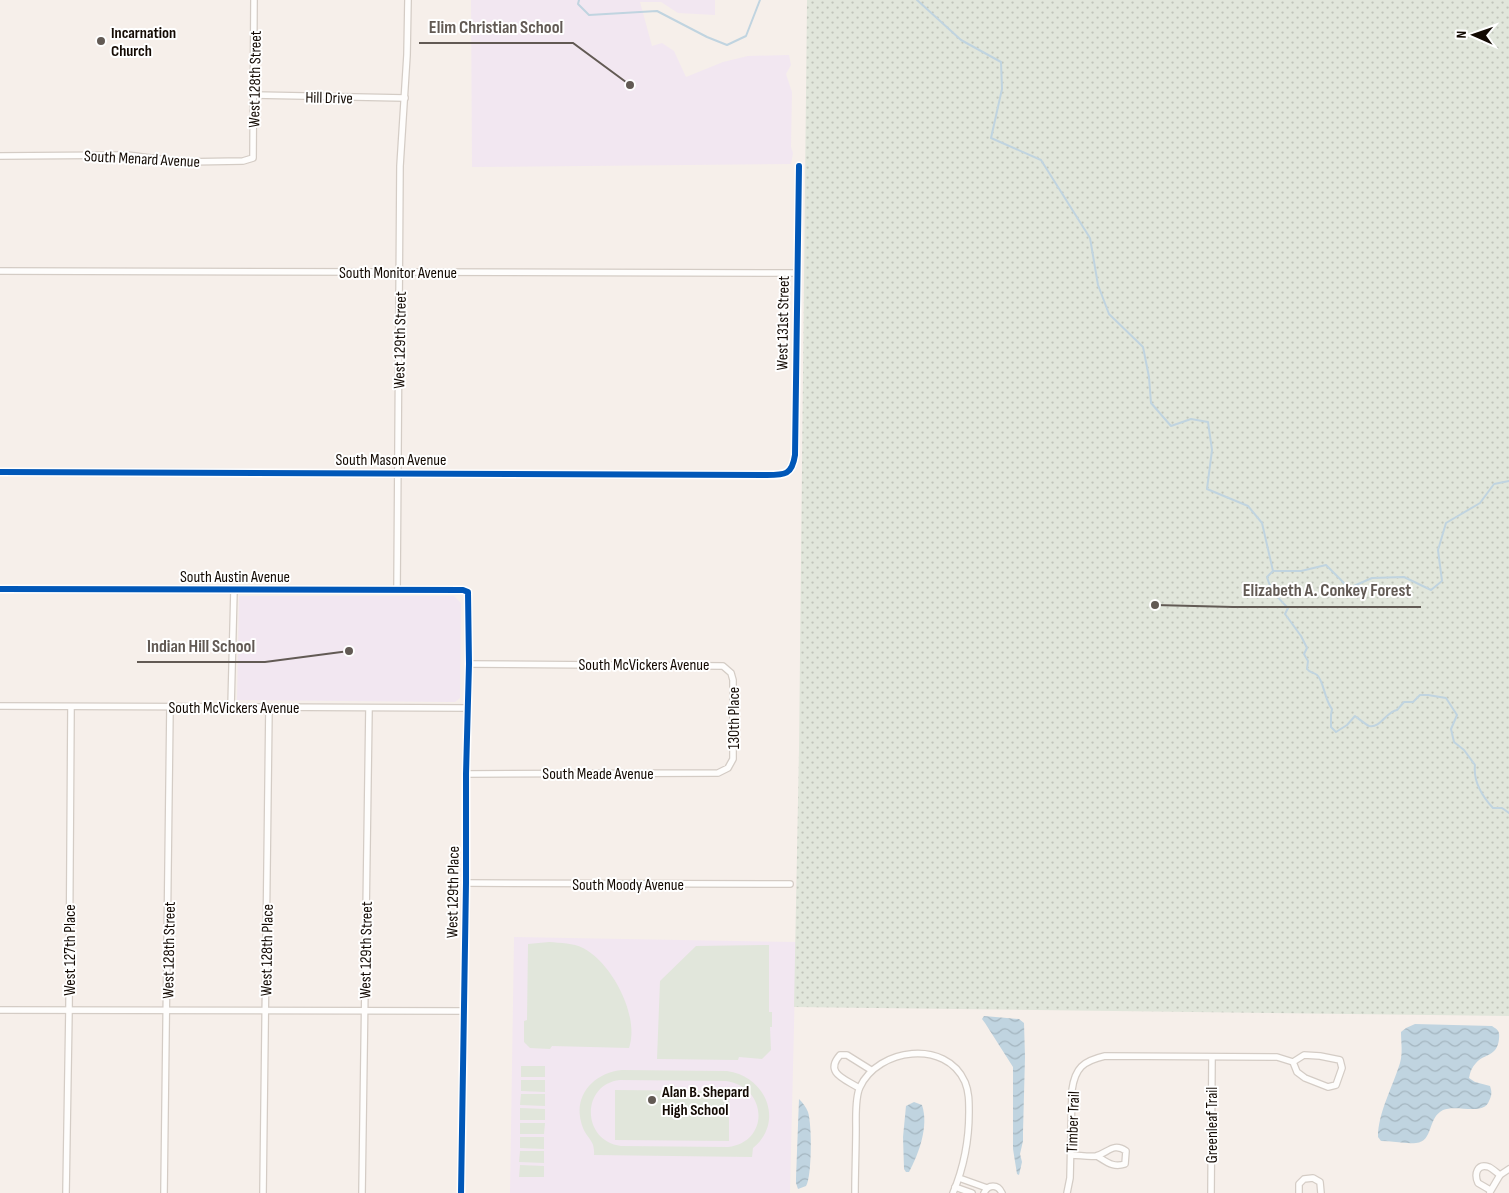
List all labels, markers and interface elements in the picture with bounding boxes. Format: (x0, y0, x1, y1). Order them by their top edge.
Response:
callout: Elim Christian School (419, 10, 573, 43)
north arrow (1449, 10, 1499, 60)
text: Elim Christian School (429, 17, 563, 38)
place label: Incarnation Church (111, 24, 176, 61)
street label: West 128th Street (245, 30, 266, 128)
text: N (1453, 31, 1470, 39)
marker: Incarnation Church (95, 35, 107, 47)
street label: Hill Drive (305, 89, 353, 108)
street label: South Menard Avenue (83, 147, 200, 172)
street label: South Monitor Avenue (339, 264, 457, 283)
street label: West 131st Street (773, 275, 794, 370)
street label: West 129th Street (390, 291, 411, 389)
street label: South Mason Avenue (335, 451, 447, 470)
street label: South Austin Avenue (180, 568, 290, 587)
callout: Elizabeth A. Conkey Forest (1233, 574, 1421, 607)
text: Elizabeth A. Conkey Forest (1243, 580, 1411, 601)
callout: Indian Hill School (137, 629, 265, 662)
text: Indian Hill School (147, 636, 255, 657)
street label: South McVickers Avenue (579, 656, 709, 675)
street label: 130th Place (725, 687, 744, 749)
street label: South McVickers Avenue (169, 699, 299, 718)
street label: South Meade Avenue (542, 765, 654, 784)
street label: West 129th Place (443, 846, 464, 938)
street label: South Moody Avenue (572, 876, 684, 895)
street label: West 128th Street (159, 901, 180, 999)
street label: West 129th Street (356, 901, 377, 999)
street label: West 127th Place (61, 904, 80, 996)
street label: West 128th Place (257, 904, 278, 996)
place label: Alan B. Shepard High School (661, 1083, 749, 1120)
street label: Greenleaf Trail (1203, 1087, 1222, 1163)
street label: Timber Trail (1063, 1091, 1084, 1153)
marker: Alan B. Shepard High School (646, 1094, 658, 1106)

